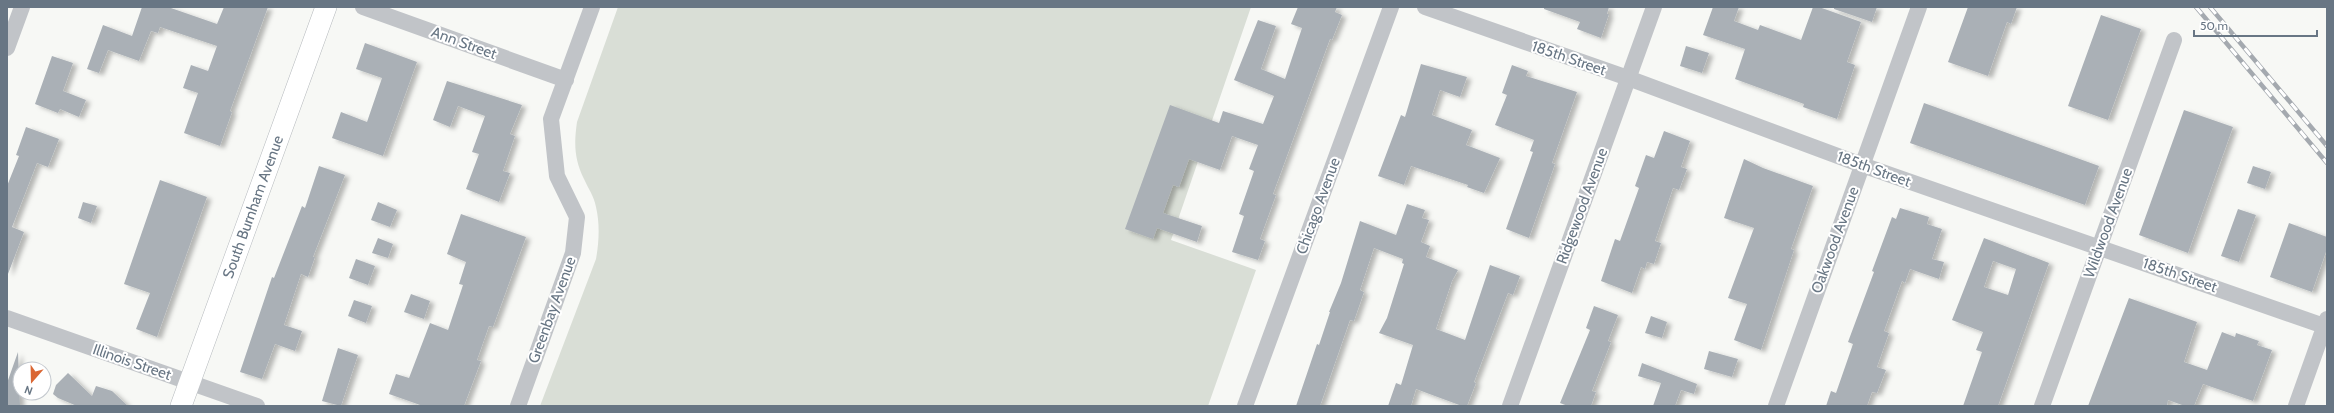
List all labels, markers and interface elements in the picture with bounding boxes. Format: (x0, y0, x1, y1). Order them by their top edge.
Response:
scale bar (2194, 12, 2317, 38)
text: 50 m (2200, 18, 2228, 33)
street label: Ann Street (429, 23, 499, 63)
street label: 185th Street (1530, 37, 1608, 79)
street label: South Burnham Avenue (219, 133, 287, 281)
street label: Ridgewood Avenue (1553, 145, 1611, 266)
street label: 185th Street (1835, 147, 1913, 191)
street label: Chicago Avenue (1292, 155, 1344, 257)
street label: Wildwood Avenue (2080, 165, 2136, 280)
street label: Oakwood Avenue (1807, 184, 1863, 296)
street label: Greenbay Avenue (524, 254, 580, 366)
street label: 185th Street (2141, 254, 2219, 296)
street label: Illinois Street (90, 340, 174, 384)
north arrow (12, 361, 52, 401)
text: N (23, 382, 35, 398)

